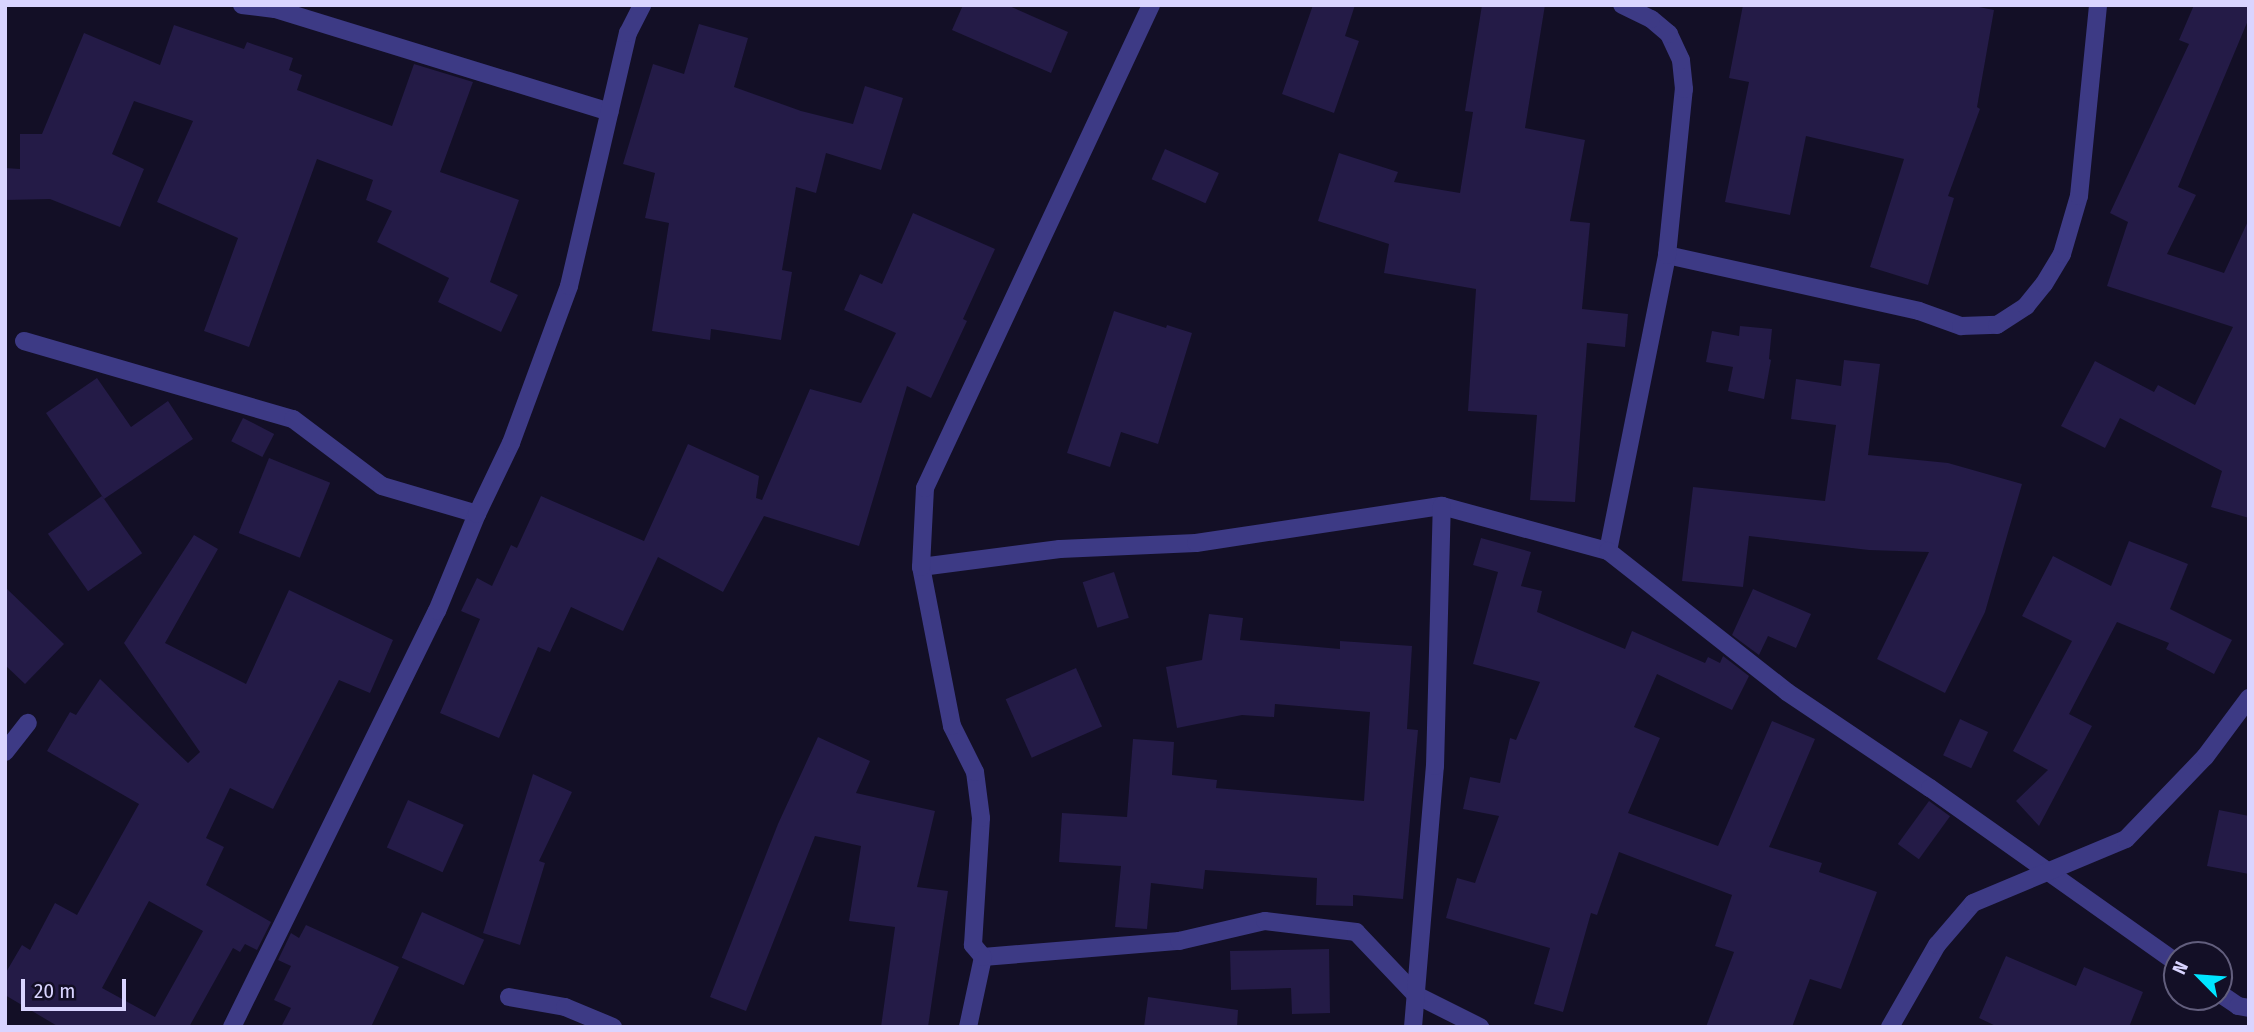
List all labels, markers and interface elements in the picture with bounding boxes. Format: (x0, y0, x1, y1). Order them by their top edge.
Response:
north arrow (2163, 941, 2233, 1011)
text: N (2167, 958, 2193, 978)
scale bar (24, 965, 130, 1009)
text: 20 m (34, 978, 75, 1004)

